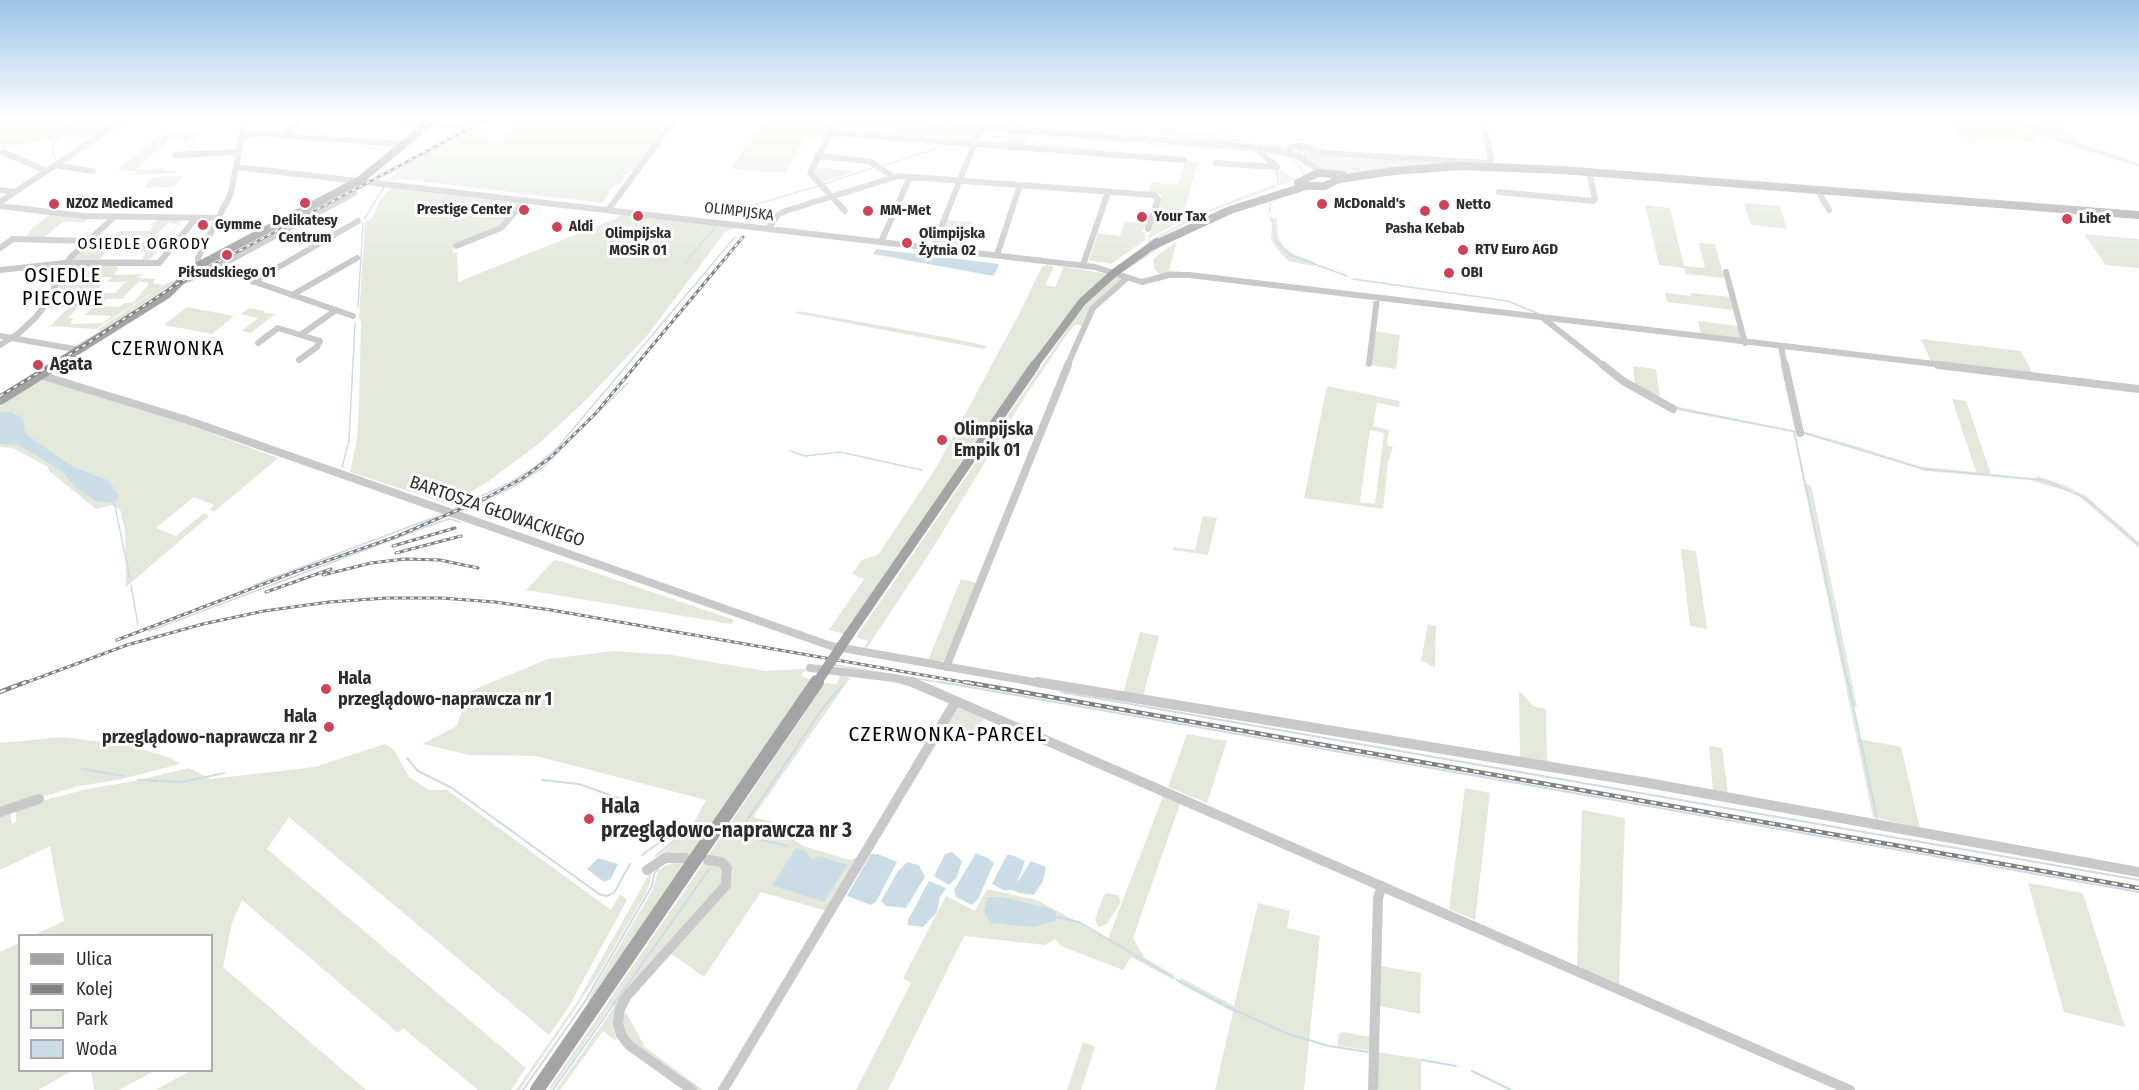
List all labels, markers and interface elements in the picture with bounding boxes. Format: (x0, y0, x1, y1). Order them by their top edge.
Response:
place label: NZOZ Medicamed (66, 195, 173, 213)
place label: McDonald's (1334, 195, 1405, 213)
marker: Delikatesy Centrum (298, 196, 312, 210)
place label: Netto (1456, 196, 1491, 214)
marker: NZOZ Medicamed (47, 197, 61, 211)
marker: McDonald's (1315, 197, 1329, 211)
marker: Netto (1437, 198, 1451, 212)
street label: OLIMPIJSKA (703, 199, 775, 225)
place label: Prestige Center (417, 201, 512, 219)
place label: MM-Met (880, 202, 931, 220)
marker: Prestige Center (517, 203, 531, 217)
marker: MM-Met (861, 204, 875, 218)
marker: Pasha Kebab (1418, 204, 1432, 218)
place label: Your Tax (1154, 208, 1207, 226)
marker: Olimpijska MOSiR 01 (631, 209, 645, 223)
marker: Your Tax (1135, 210, 1149, 224)
place label: Libet (2079, 210, 2111, 228)
place label: Delikatesy Centrum (272, 212, 338, 247)
marker: Libet (2060, 212, 2074, 226)
place label: Gymme (215, 216, 261, 234)
marker: Gymme (196, 218, 210, 232)
place label: Aldi (569, 218, 593, 236)
marker: Aldi (550, 220, 564, 234)
place label: Pasha Kebab (1385, 220, 1465, 238)
place label: Olimpijska MOSiR 01 (605, 225, 671, 260)
place label: Olimpijska Żytnia 02 (919, 225, 985, 260)
district label: OSIEDLE OGRODY (78, 235, 210, 255)
marker: Olimpijska Żytnia 02 (900, 236, 914, 250)
place label: RTV Euro AGD (1475, 241, 1558, 259)
marker: RTV Euro AGD (1456, 243, 1470, 257)
marker: Piłsudskiego 01 (220, 248, 234, 262)
district label: OSIEDLE PIECOWE (22, 264, 104, 311)
place label: Piłsudskiego 01 (178, 264, 276, 282)
place label: OBI (1461, 264, 1483, 282)
marker: OBI (1442, 266, 1456, 280)
district label: CZERWONKA (111, 337, 225, 361)
place label: Agata (50, 354, 92, 376)
marker: Agata (31, 358, 45, 372)
place label: Olimpijska Empik 01 (954, 419, 1033, 462)
marker: Olimpijska Empik 01 (935, 433, 949, 447)
street label: BARTOSZA GŁOWACKIEGO (407, 472, 587, 552)
place label: Hala przeglądowo-naprawcza nr 1 (338, 668, 552, 710)
marker: Hala przeglądowo-naprawcza nr 1 (319, 682, 333, 696)
place label: Hala przeglądowo-naprawcza nr 2 (102, 706, 317, 748)
marker: Hala przeglądowo-naprawcza nr 2 (322, 720, 336, 734)
district label: CZERWONKA-PARCEL (849, 722, 1047, 748)
place label: Hala przeglądowo-naprawcza nr 3 (601, 794, 852, 844)
marker: Hala przeglądowo-naprawcza nr 3 (582, 812, 596, 826)
legend (18, 934, 213, 1072)
text: Ulica (76, 948, 112, 970)
text: Kolej (76, 978, 113, 1000)
text: Park (76, 1008, 108, 1030)
text: Woda (76, 1038, 117, 1060)

